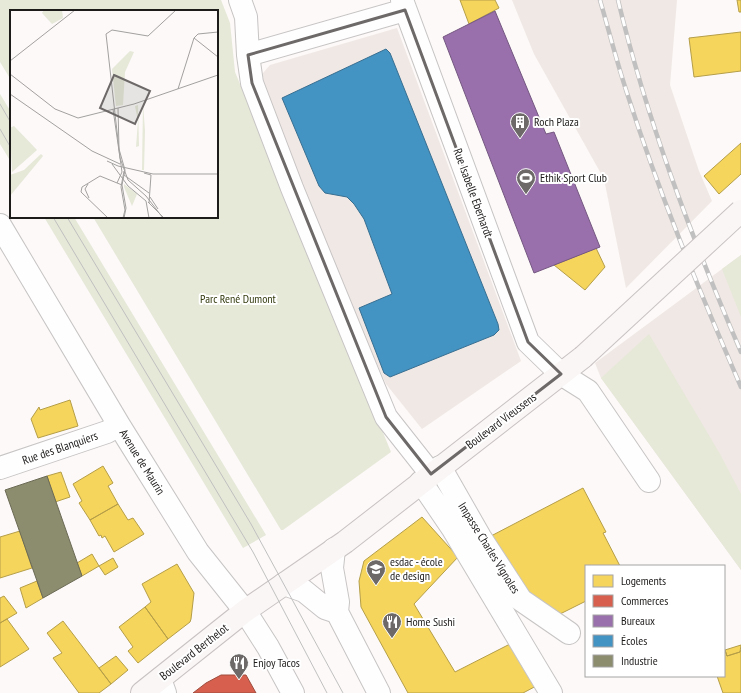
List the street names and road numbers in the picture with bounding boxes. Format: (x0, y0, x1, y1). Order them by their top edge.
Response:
street label: Rue Isabelle Eberhardt (450, 146, 497, 240)
street label: Boulevard Vieussens (462, 389, 539, 452)
street label: Avenue de Maurin (116, 426, 168, 497)
street label: Rue des Blanquiers (20, 428, 100, 467)
street label: Impasse Charles Vignoles (455, 499, 524, 596)
street label: Boulevard Berthelot (156, 620, 232, 683)

